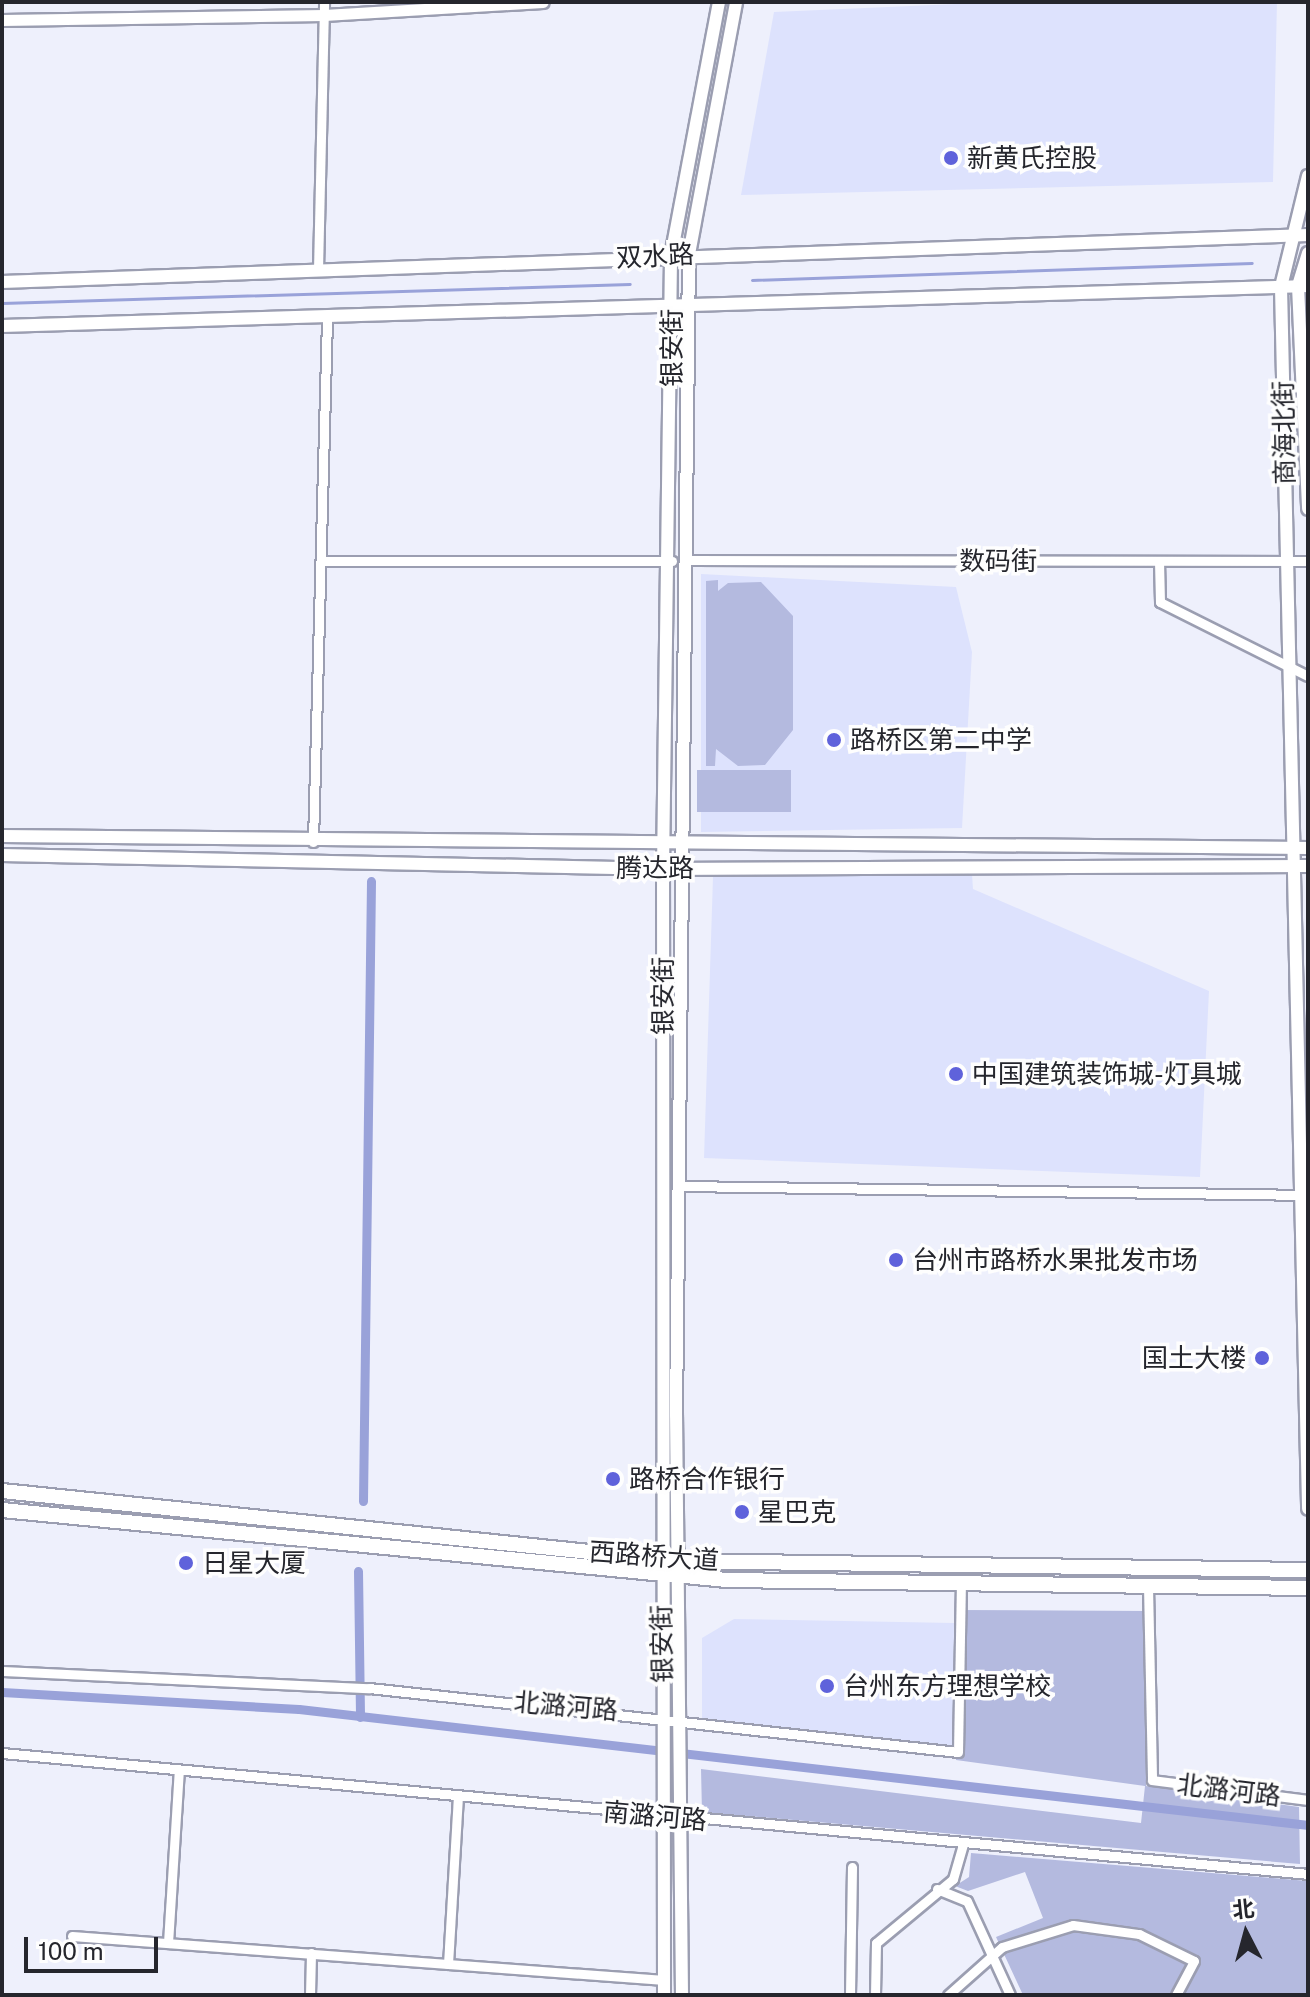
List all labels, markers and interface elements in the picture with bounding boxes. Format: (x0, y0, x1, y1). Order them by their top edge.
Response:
place label: 新黄氏控股 (967, 142, 1097, 174)
marker: 新黄氏控股 (942, 149, 960, 167)
street label: 双水路 (615, 238, 695, 274)
street label: 银安街 (656, 309, 688, 387)
street label: 商海北街 (1267, 381, 1301, 485)
street label: 数码街 (959, 545, 1037, 577)
place label: 路桥区第二中学 (850, 724, 1032, 756)
marker: 路桥区第二中学 (825, 731, 843, 749)
street label: 腾达路 (616, 852, 694, 884)
street label: 银安街 (647, 957, 679, 1035)
place label: 中国建筑装饰城-灯具城 (972, 1058, 1242, 1090)
marker: 中国建筑装饰城-灯具城 (947, 1065, 965, 1083)
place label: 台州市路桥水果批发市场 (912, 1244, 1198, 1276)
marker: 台州市路桥水果批发市场 (887, 1251, 905, 1269)
place label: 国土大楼 (1142, 1342, 1246, 1374)
marker: 国土大楼 (1253, 1349, 1271, 1367)
place label: 路桥合作银行 (629, 1463, 785, 1495)
marker: 路桥合作银行 (604, 1470, 622, 1488)
place label: 星巴克 (758, 1496, 836, 1528)
marker: 星巴克 (733, 1503, 751, 1521)
street label: 西路桥大道 (588, 1536, 720, 1576)
place label: 日星大厦 (202, 1547, 306, 1579)
marker: 日星大厦 (177, 1554, 195, 1572)
street label: 银安街 (646, 1605, 678, 1683)
place label: 台州东方理想学校 (843, 1670, 1051, 1702)
marker: 台州东方理想学校 (818, 1677, 836, 1695)
street label: 北潞河路 (513, 1686, 619, 1726)
street label: 北潞河路 (1175, 1768, 1283, 1812)
street label: 南潞河路 (602, 1796, 708, 1836)
north arrow (1206, 1893, 1286, 1973)
text: 北 (1231, 1895, 1256, 1923)
scale bar (28, 1921, 162, 1971)
text: 100 m (38, 1937, 104, 1965)

